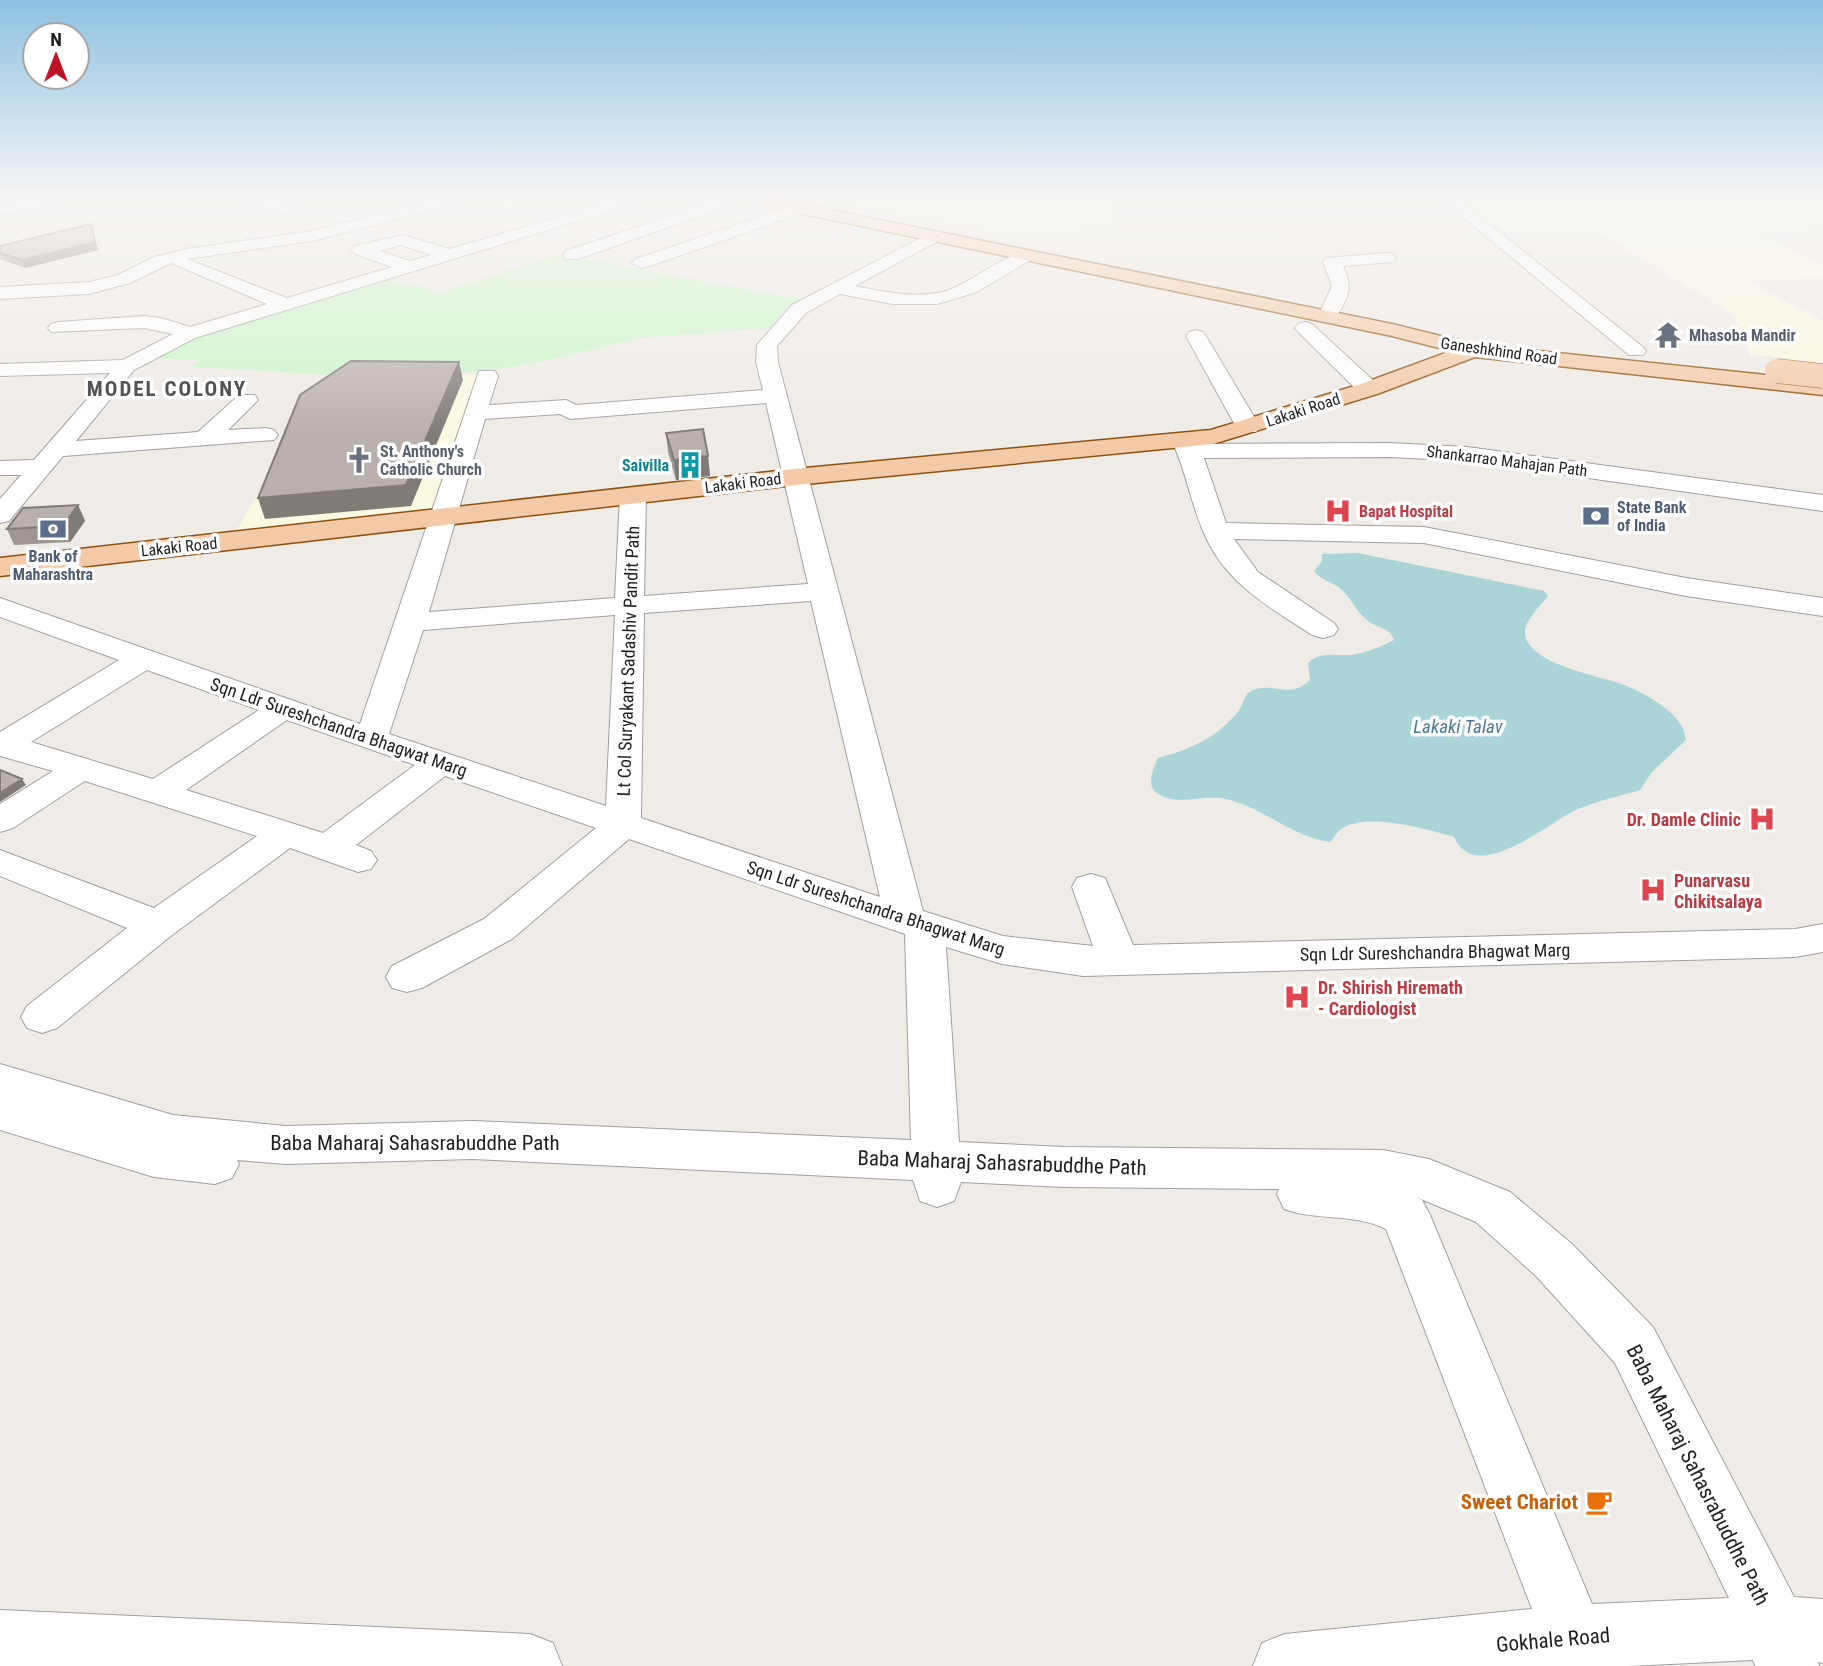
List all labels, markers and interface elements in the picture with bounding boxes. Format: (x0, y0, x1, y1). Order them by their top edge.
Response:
north arrow (21, 21, 91, 91)
text: N (50, 28, 62, 51)
temple icon: Mhasoba Mandir (1653, 320, 1683, 350)
place label: Mhasoba Mandir (1689, 326, 1796, 345)
street label: Ganeshkhind Road (1440, 333, 1558, 369)
district label: MODEL COLONY (87, 377, 247, 401)
street label: Lakaki Road (1264, 389, 1342, 431)
place label: St. Anthony's Catholic Church (380, 442, 482, 479)
street label: Shankarrao Mahajan Path (1426, 442, 1588, 480)
church icon: St. Anthony's Catholic Church (344, 445, 374, 475)
building icon: Saivilla (675, 450, 705, 480)
place label: Saivilla (622, 456, 669, 475)
street label: Lakaki Road (704, 469, 782, 497)
hospital icon: Bapat Hospital (1323, 496, 1353, 526)
place label: State Bank of India (1617, 498, 1687, 535)
bank icon: State Bank of India (1581, 501, 1611, 531)
place label: Bapat Hospital (1359, 502, 1453, 521)
bank icon: Bank of Maharashtra (38, 514, 68, 544)
street label: Lt Col Suryakant Sadashiv Pandit Path (613, 525, 643, 797)
street label: Lakaki Road (140, 534, 218, 560)
place label: Bank of Maharashtra (13, 547, 94, 584)
street label: Sqn Ldr Sureshchandra Bhagwat Marg (208, 673, 470, 781)
water label: Lakaki Talav (1413, 715, 1504, 738)
hospital icon: Dr. Damle Clinic (1747, 804, 1777, 834)
place label: Dr. Damle Clinic (1627, 809, 1741, 830)
street label: Sqn Ldr Sureshchandra Bhagwat Marg (744, 856, 1008, 960)
place label: Punarvasu Chikitsalaya (1674, 870, 1762, 912)
hospital icon: Punarvasu Chikitsalaya (1638, 875, 1668, 905)
street label: Sqn Ldr Sureshchandra Bhagwat Marg (1300, 939, 1570, 965)
place label: Dr. Shirish Hiremath - Cardiologist (1318, 977, 1463, 1019)
hospital icon: Dr. Shirish Hiremath - Cardiologist (1282, 982, 1312, 1012)
street label: Baba Maharaj Sahasrabuddhe Path (270, 1131, 560, 1155)
street label: Baba Maharaj Sahasrabuddhe Path (857, 1146, 1147, 1180)
street label: Baba Maharaj Sahasrabuddhe Path (1622, 1341, 1774, 1609)
cafe icon: Sweet Chariot (1584, 1487, 1614, 1517)
place label: Sweet Chariot (1461, 1490, 1578, 1514)
street label: Gokhale Road (1495, 1623, 1611, 1657)

